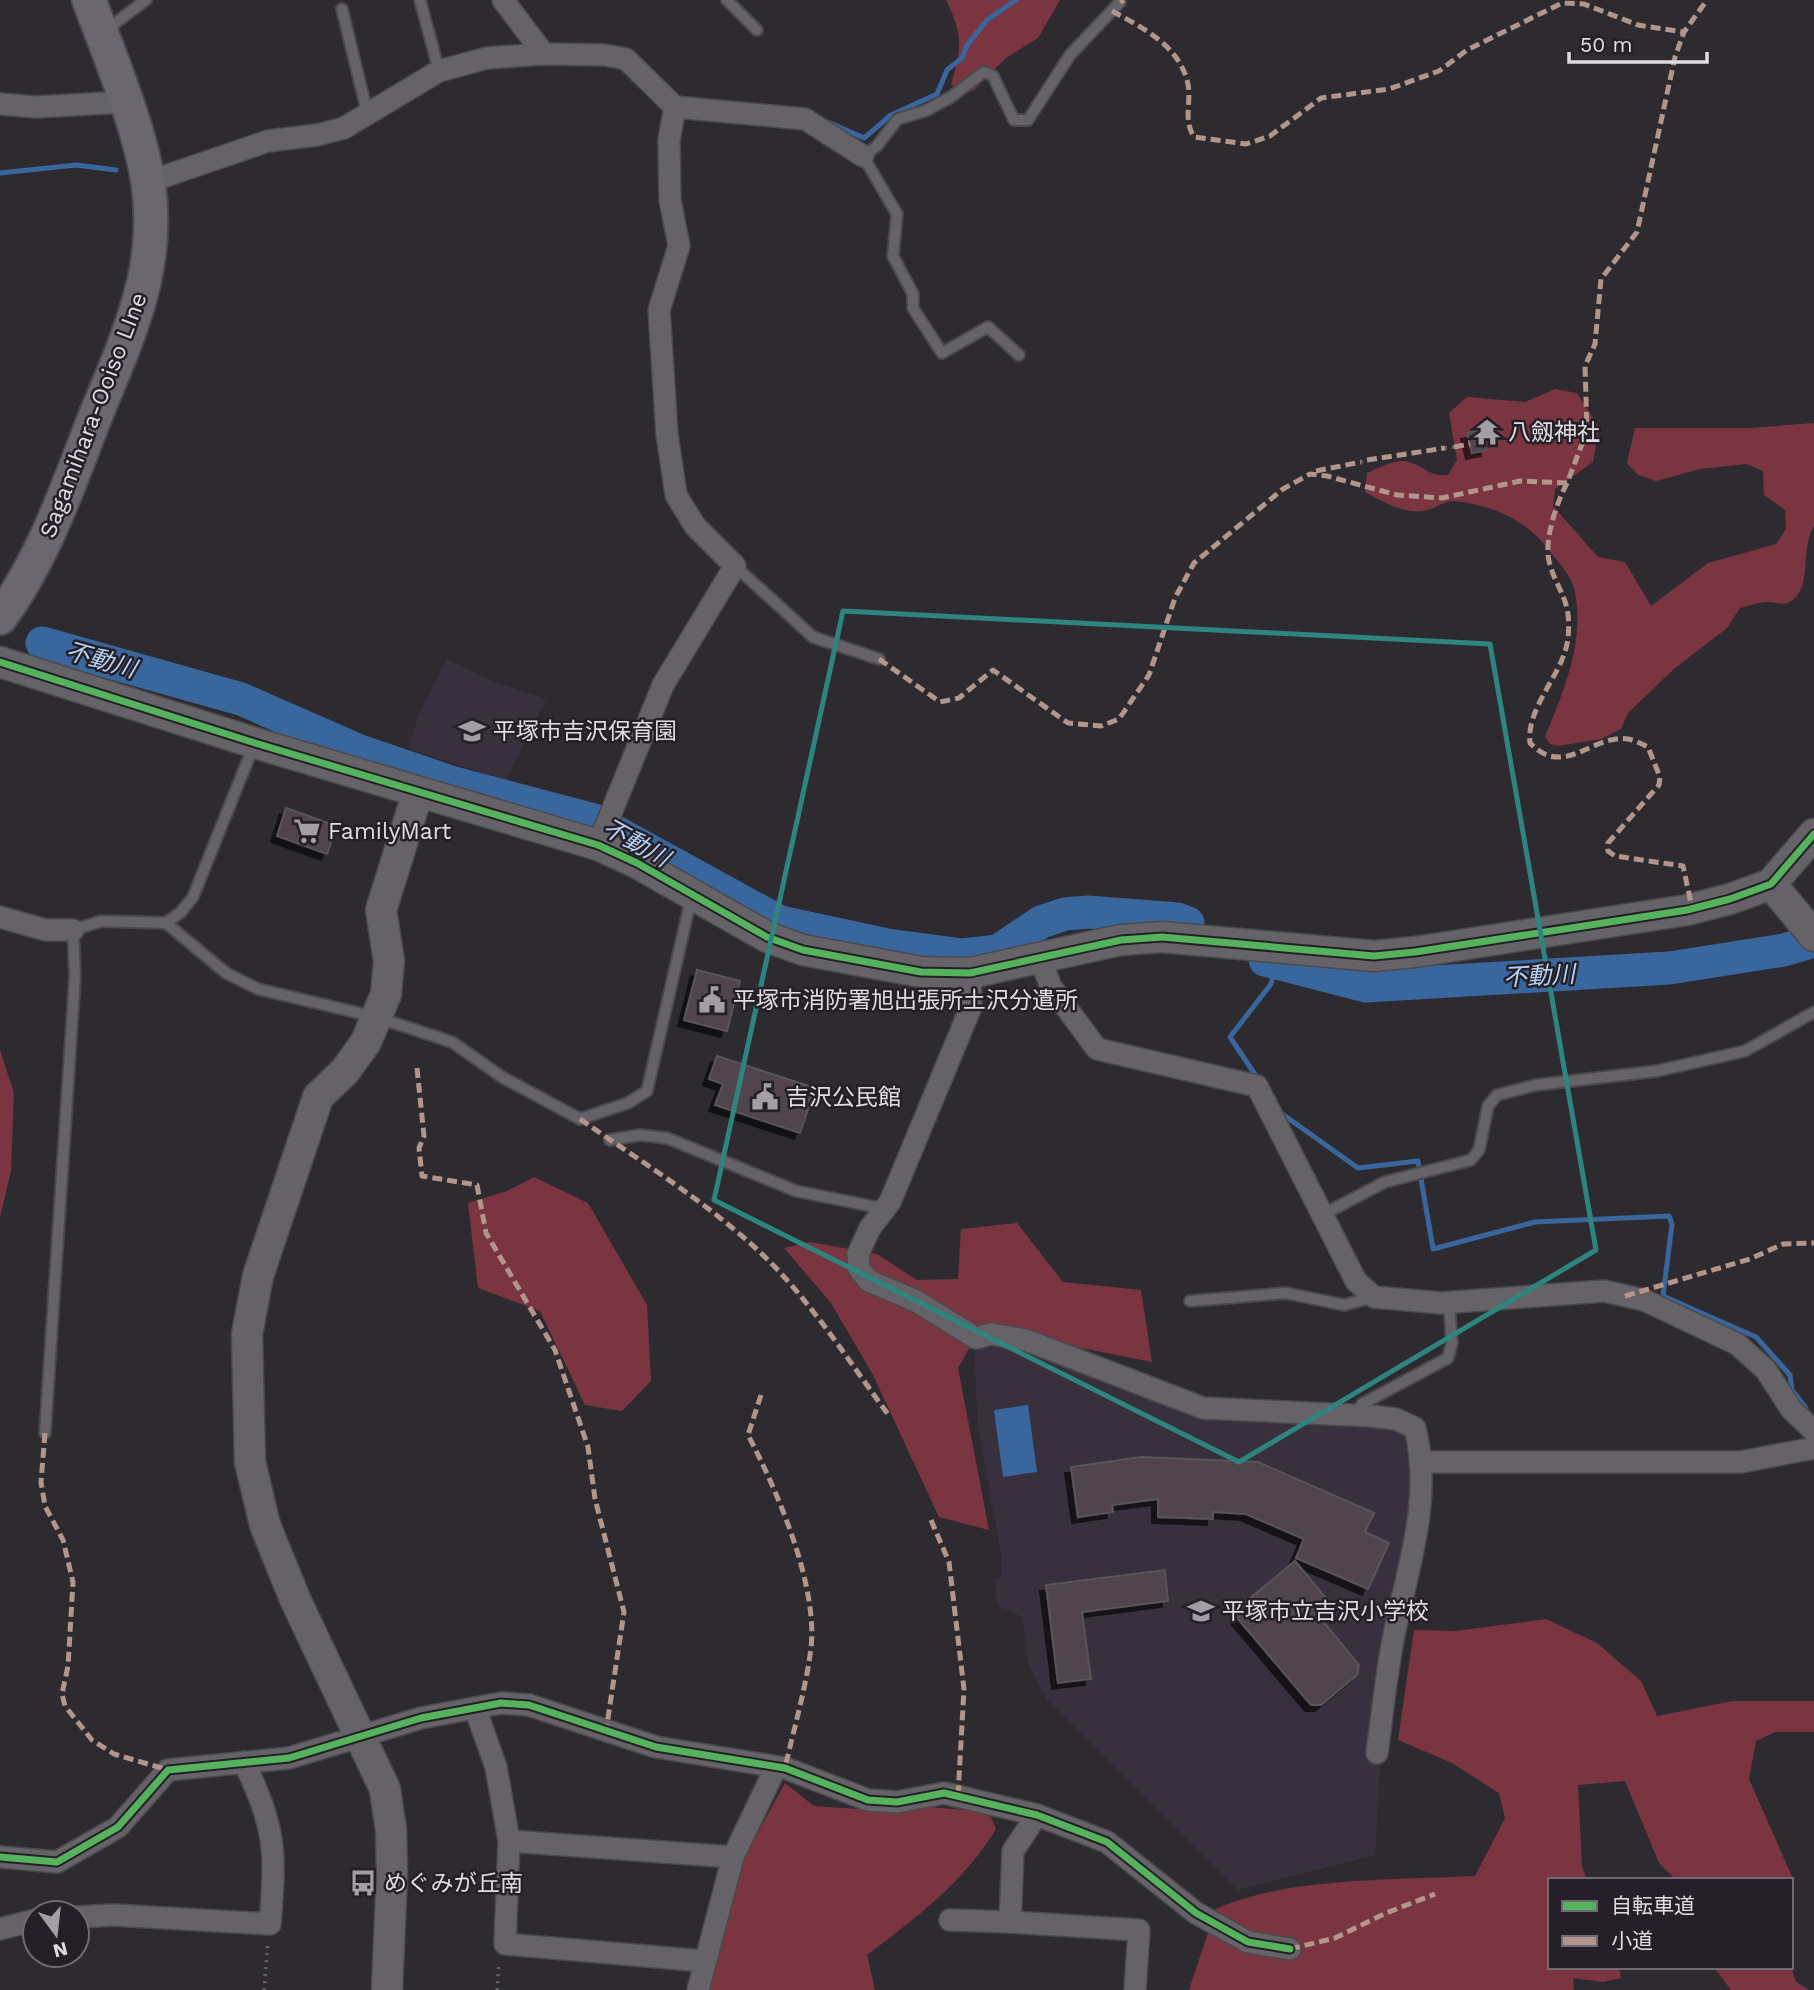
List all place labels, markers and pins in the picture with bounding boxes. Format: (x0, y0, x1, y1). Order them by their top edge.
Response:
temple icon: 八劔神社 (1472, 417, 1502, 447)
place label: 八劔神社 (1508, 419, 1600, 446)
school or university icon: 平塚市吉沢保育園 (457, 716, 487, 746)
place label: 平塚市吉沢保育園 (493, 718, 677, 745)
supermarket icon: FamilyMart (292, 816, 322, 846)
place label: FamilyMart (328, 818, 451, 845)
public building icon: 平塚市消防署旭出張所土沢分遣所 (697, 985, 727, 1015)
place label: 平塚市消防署旭出張所土沢分遣所 (733, 987, 1078, 1014)
public building icon: 吉沢公民館 (750, 1082, 780, 1112)
place label: 吉沢公民館 (786, 1084, 901, 1111)
school or university icon: 平塚市立吉沢小学校 (1186, 1596, 1216, 1626)
place label: 平塚市立吉沢小学校 (1222, 1598, 1429, 1625)
bus stop icon: めぐみが丘南 (348, 1868, 378, 1898)
place label: めぐみが丘南 (384, 1870, 523, 1897)

